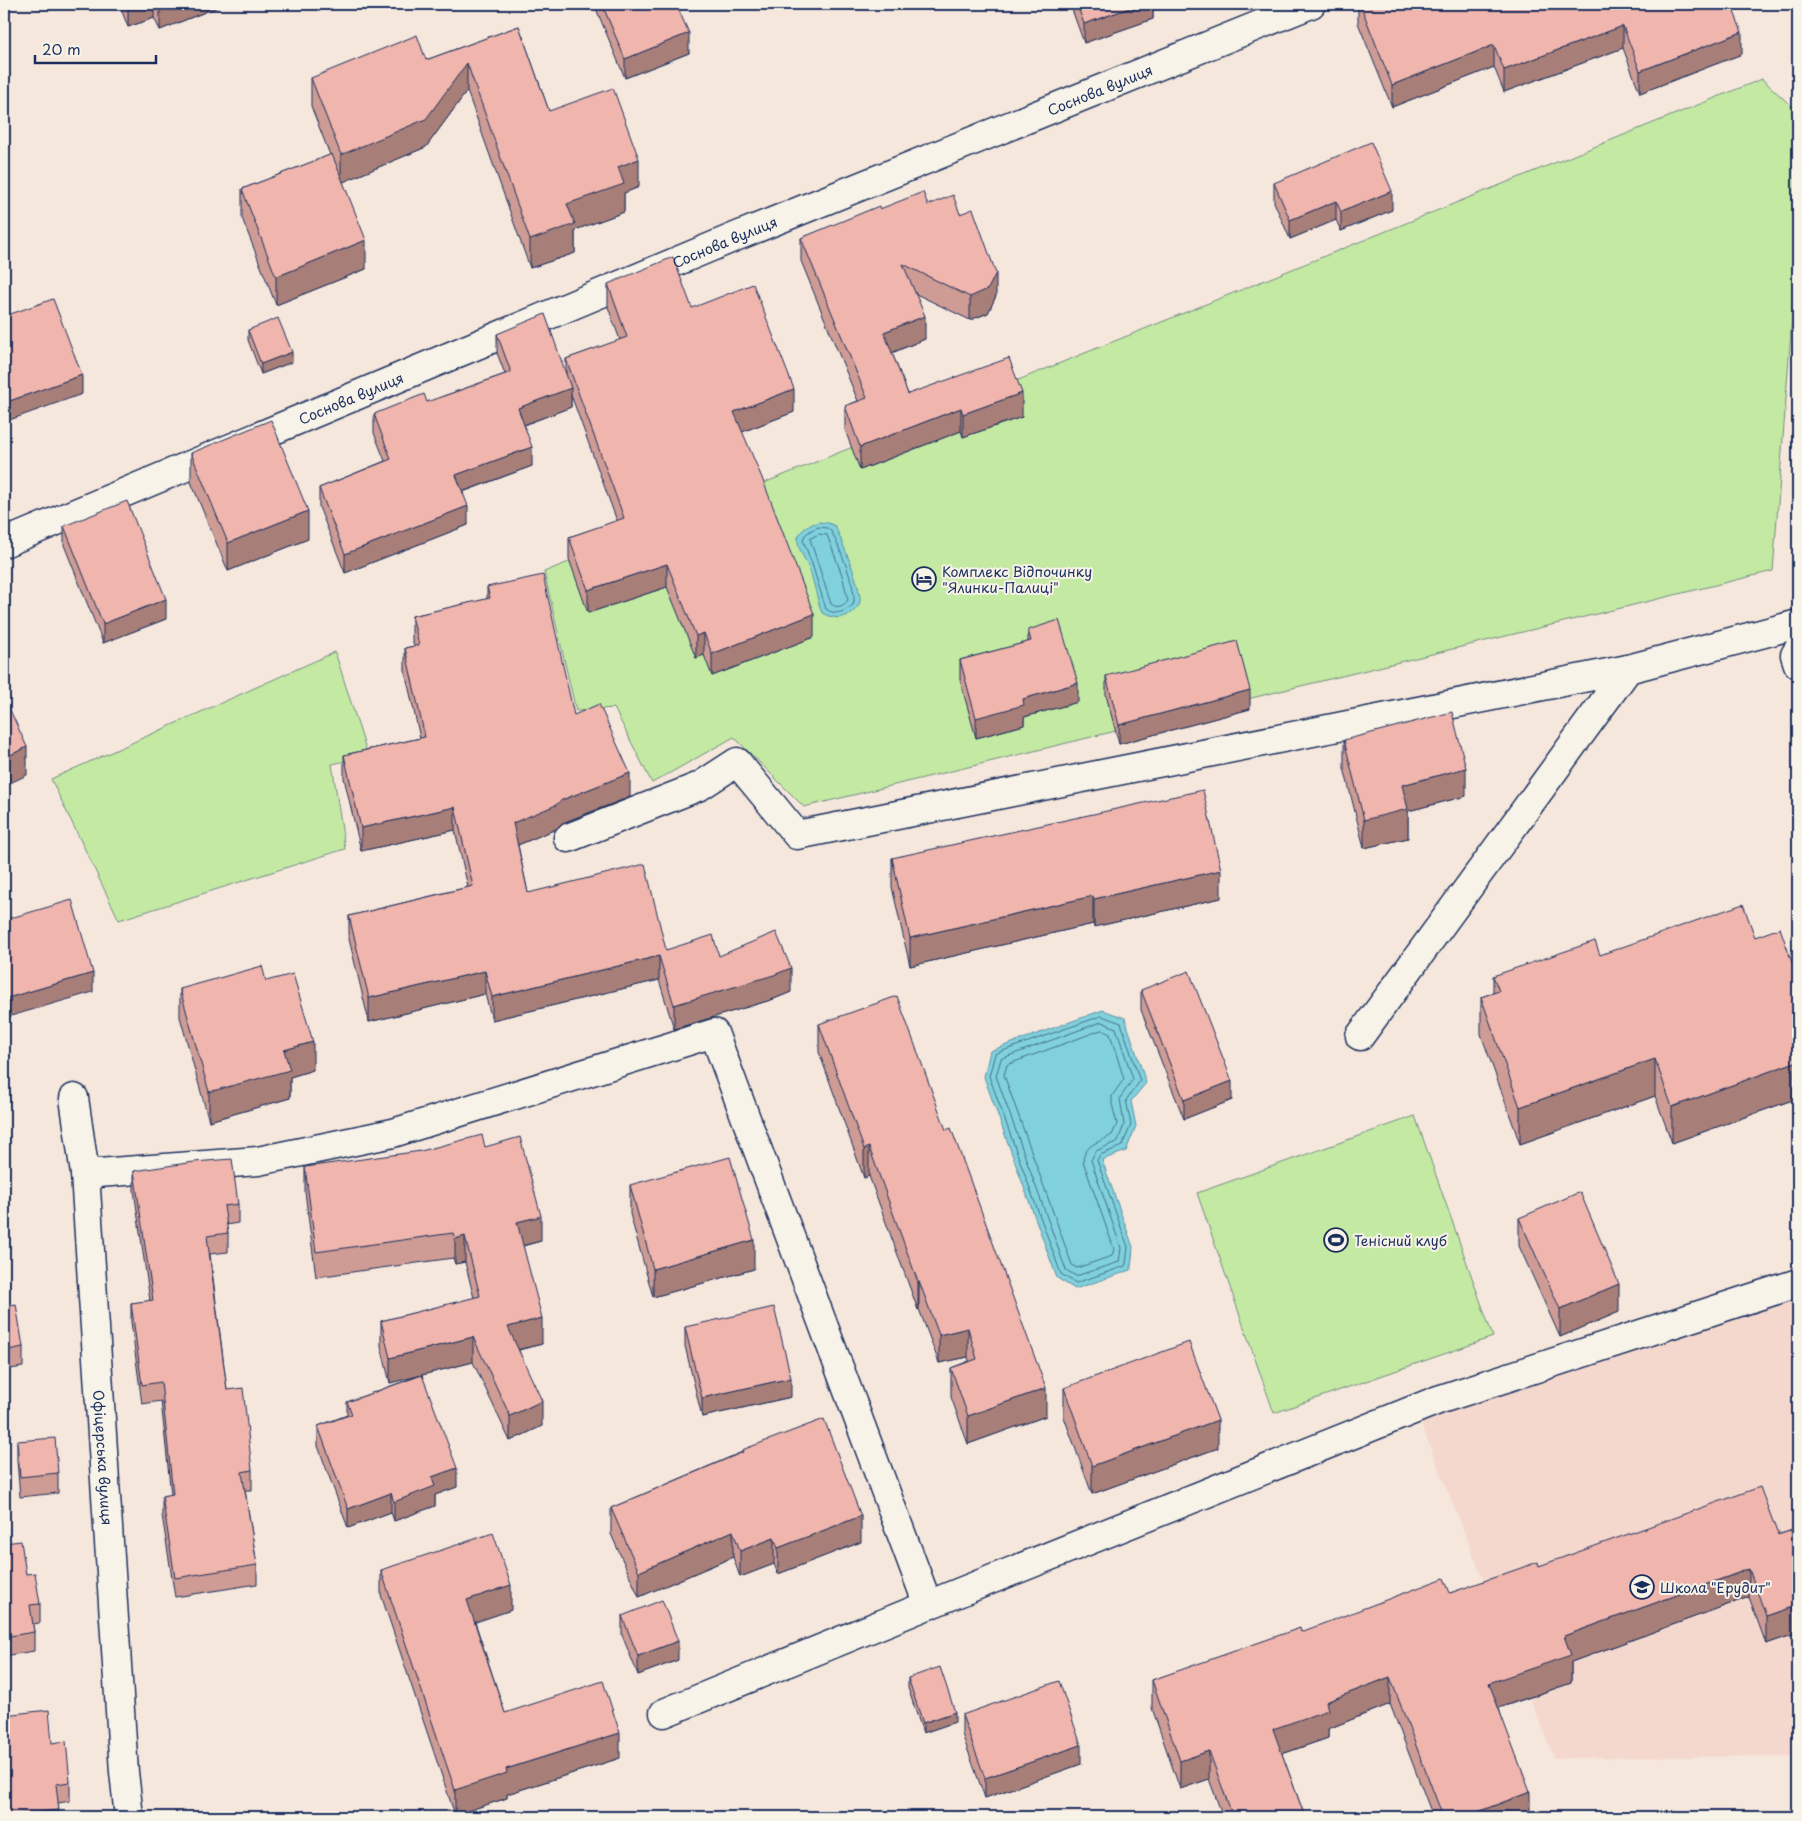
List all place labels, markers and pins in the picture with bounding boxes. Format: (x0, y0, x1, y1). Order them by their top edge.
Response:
place label: Комплекс Відпочинку "Ялинки-Палиці" (942, 561, 1092, 598)
hotel icon: Комплекс Відпочинку "Ялинки-Палиці" (911, 566, 937, 592)
sports icon: Тенісний клуб (1323, 1227, 1349, 1253)
place label: Тенісний клуб (1354, 1230, 1447, 1251)
school or university icon: Школа "Ерудит" (1629, 1574, 1655, 1600)
place label: Школа "Ерудит" (1660, 1577, 1771, 1598)

